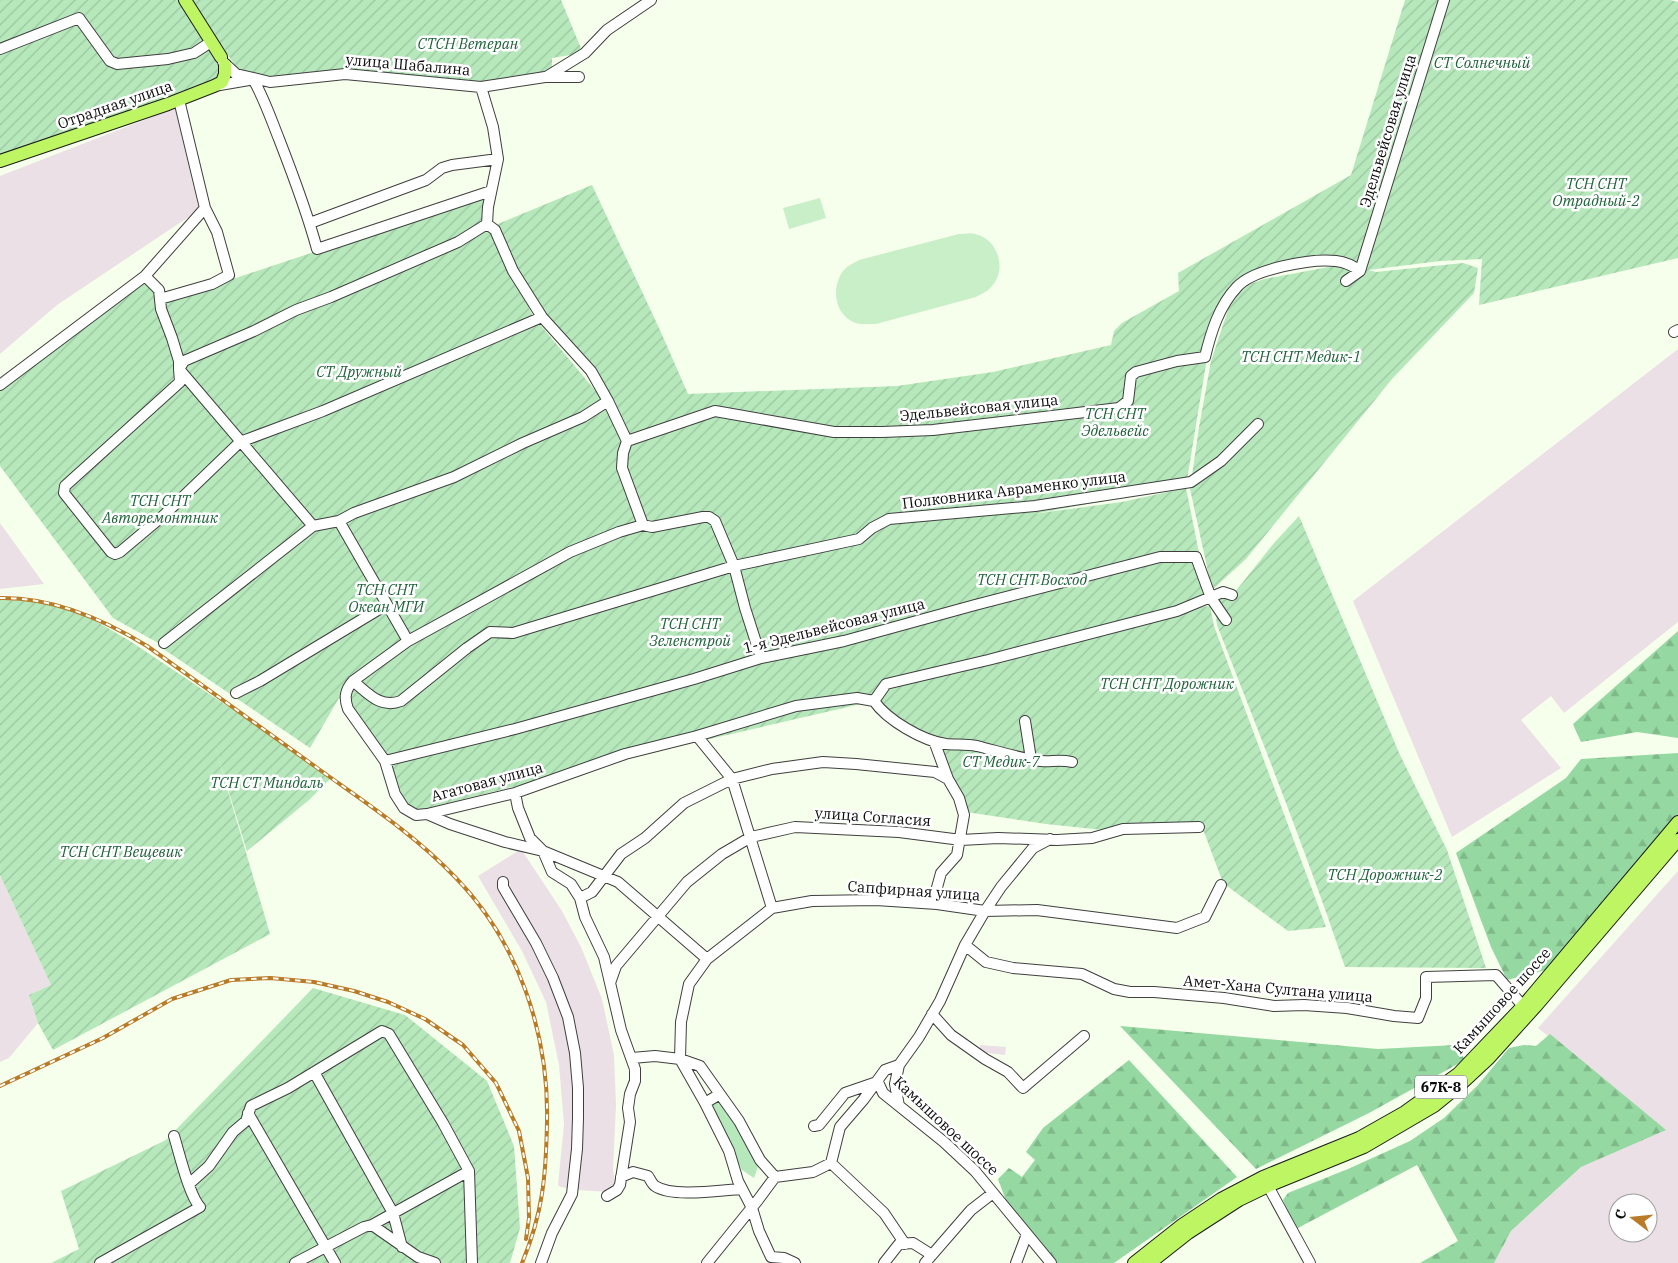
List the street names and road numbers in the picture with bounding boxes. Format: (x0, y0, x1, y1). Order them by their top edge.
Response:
street label: улица Шабалина (345, 50, 471, 79)
street label: Эдельвейсовая улица (1355, 52, 1420, 210)
street label: Отрадная улица (55, 76, 175, 133)
street label: Эдельвейсовая улица (899, 390, 1059, 425)
street label: Полковника Авраменко улица (901, 466, 1127, 513)
street label: 1-я Эдельвейсовая улица (741, 594, 927, 657)
street label: Агатовая улица (429, 757, 545, 806)
street label: улица Согласия (814, 803, 932, 830)
street label: Сапфирная улица (847, 876, 981, 905)
street label: Камышовое шоссе (1449, 944, 1554, 1058)
street label: Амет-Хана Султана улица (1182, 971, 1374, 1006)
street label: Камышовое шоссе (890, 1072, 1003, 1179)
road number: 67К-8 (1415, 1076, 1467, 1098)

